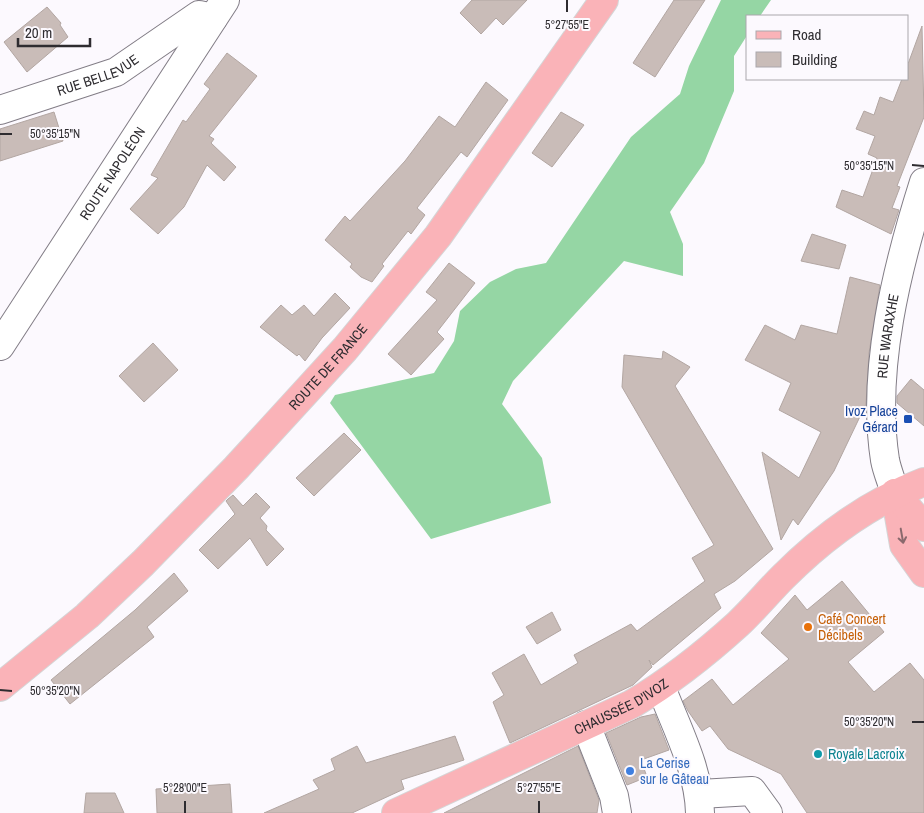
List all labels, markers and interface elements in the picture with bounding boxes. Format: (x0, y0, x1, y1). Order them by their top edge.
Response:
scale bar (18, 15, 90, 47)
legend (746, 15, 909, 80)
text: 5°27'55"E (545, 17, 589, 33)
text: 20 m (25, 22, 52, 43)
text: Road (792, 24, 821, 45)
text: Building (792, 49, 837, 70)
street label: RUE BELLEVUE (55, 50, 142, 100)
street label: ROUTE NAPOLÉON (76, 123, 149, 223)
text: 50°35'15"N (30, 126, 80, 142)
text: 50°35'15"N (844, 158, 894, 174)
street label: RUE WARAXHE (873, 292, 903, 379)
street label: ROUTE DE FRANCE (285, 320, 371, 414)
place label: Ivoz Place Gérard (845, 402, 898, 436)
marker: Ivoz Place Gérard (902, 413, 914, 425)
one-way arrow (898, 528, 908, 544)
place label: Café Concert Décibels (818, 610, 886, 644)
marker: Café Concert Décibels (802, 621, 814, 633)
street label: CHAUSSÉE D'IVOZ (571, 674, 672, 739)
text: 50°35'20"N (30, 683, 80, 699)
text: 50°35'20"N (844, 714, 894, 730)
place label: Royale Lacroix (828, 745, 905, 763)
marker: Royale Lacroix (812, 748, 824, 760)
place label: La Cerise sur le Gâteau (640, 754, 709, 788)
marker: La Cerise sur le Gâteau (624, 765, 636, 777)
text: 5°28'00"E (163, 780, 207, 796)
text: 5°27'55"E (517, 780, 561, 796)

